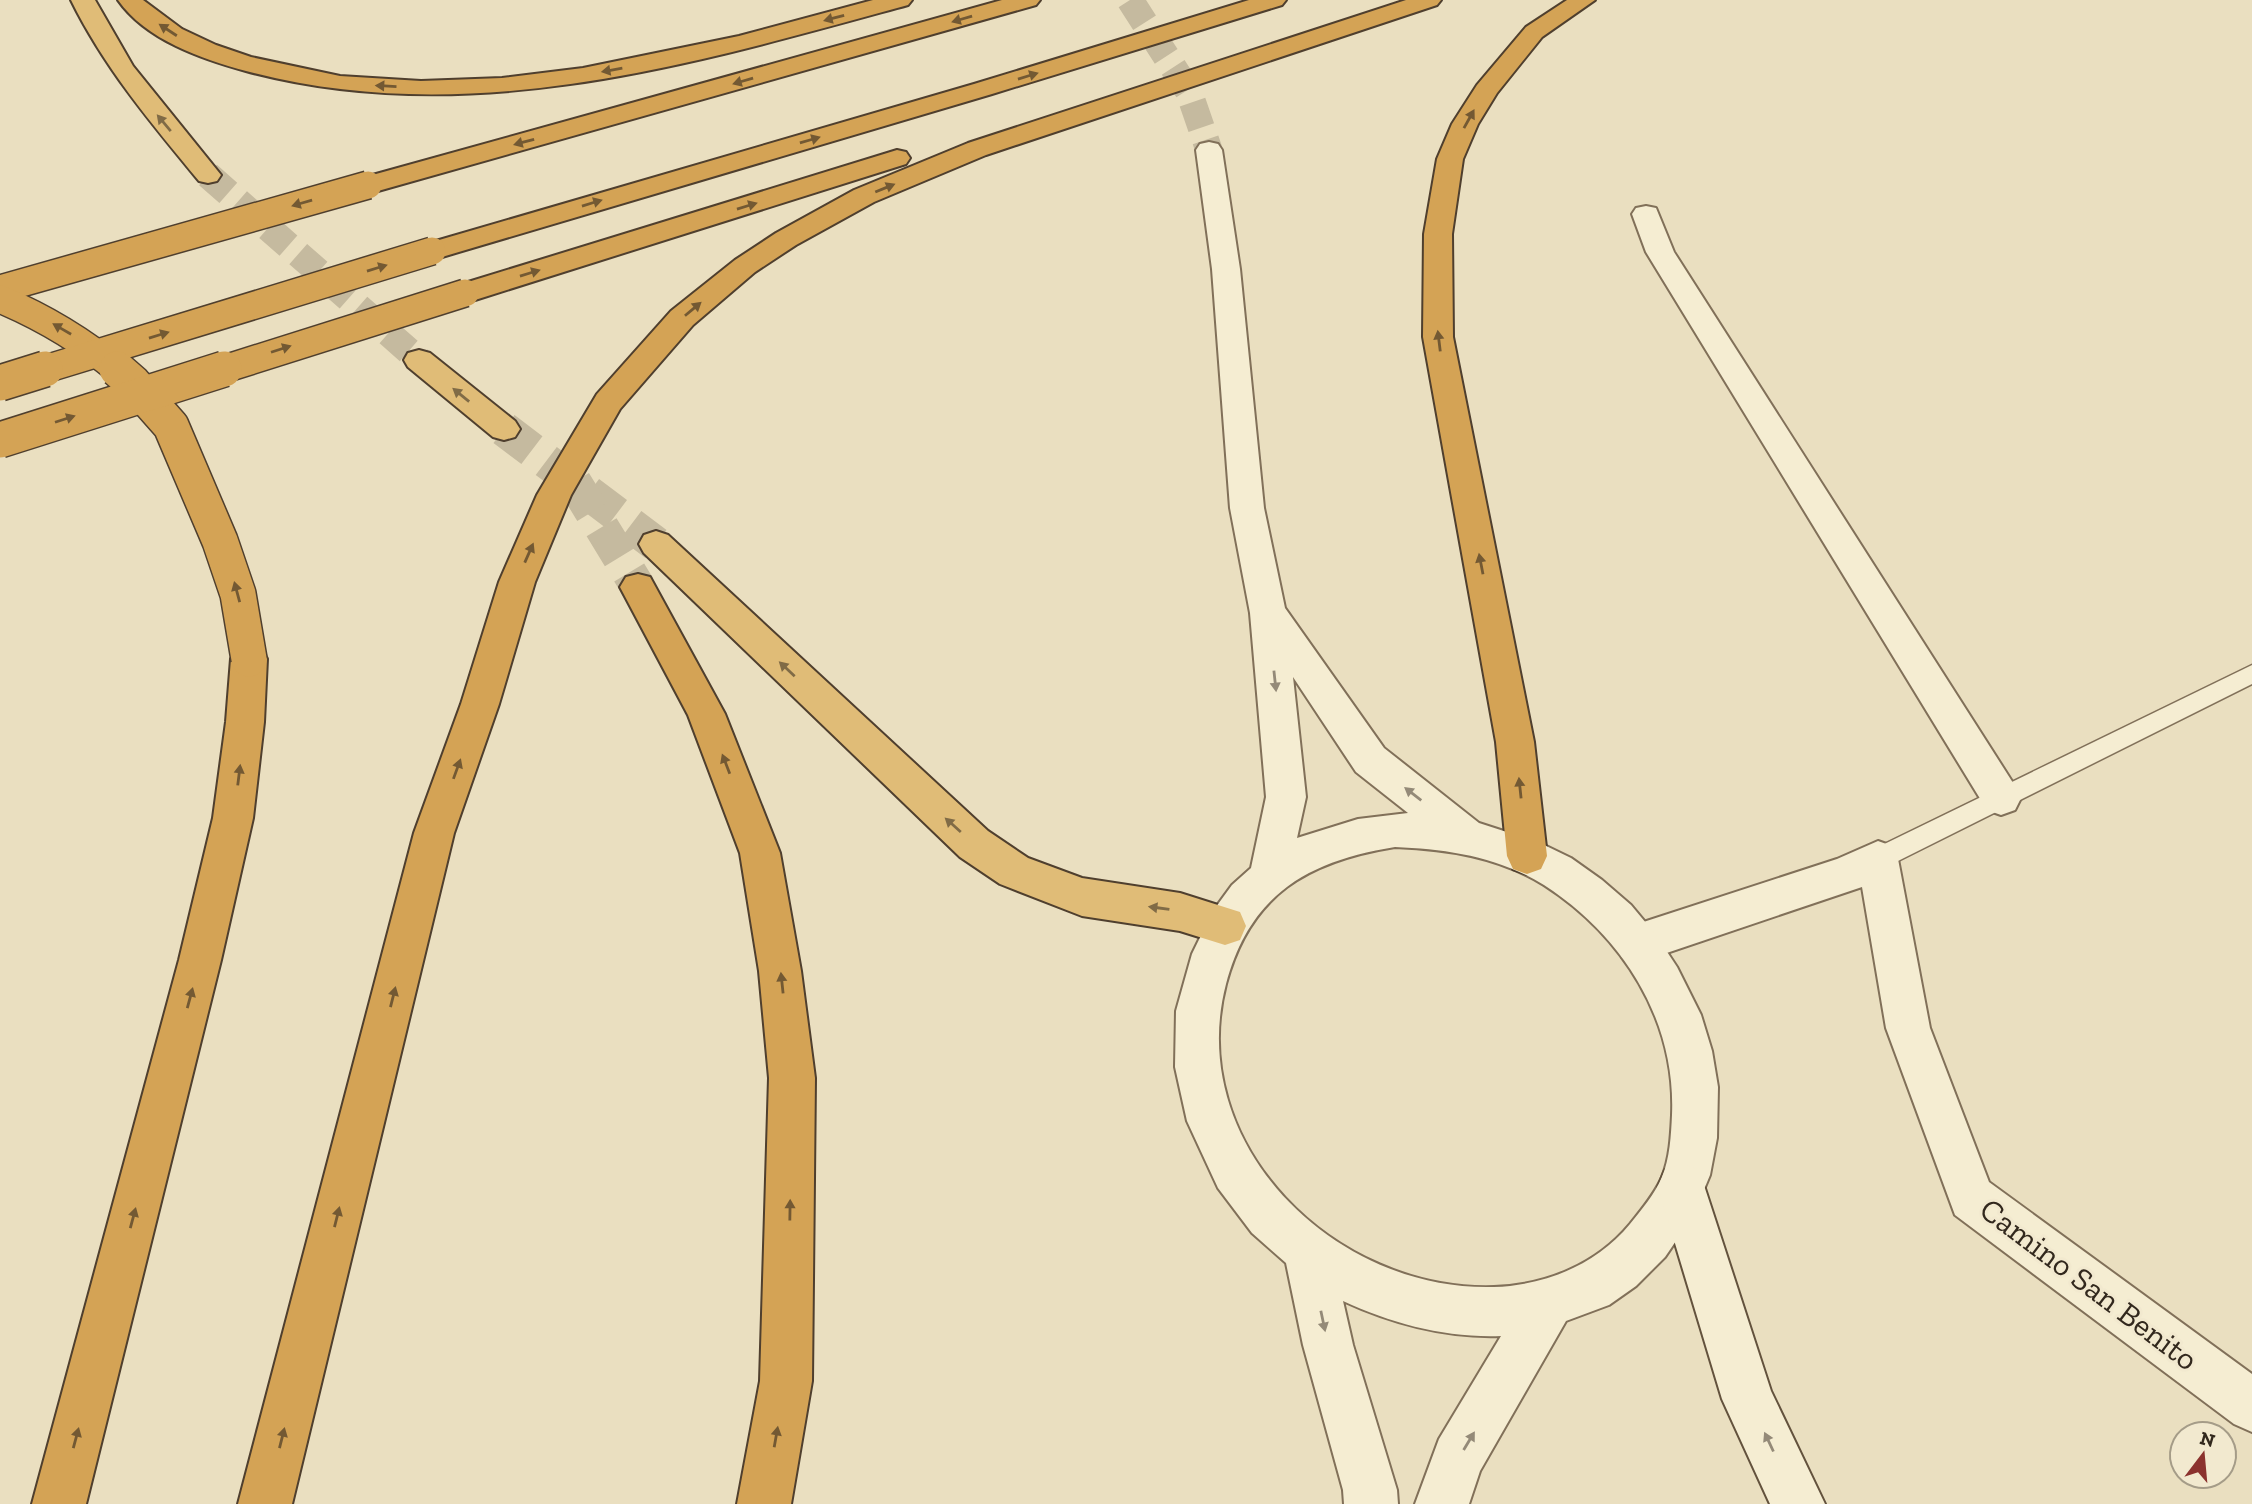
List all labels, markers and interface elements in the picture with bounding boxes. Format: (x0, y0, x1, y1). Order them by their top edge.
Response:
one-way arrow (823, 13, 844, 23)
one-way arrow (951, 14, 972, 24)
one-way arrow (159, 24, 178, 37)
one-way arrow (601, 64, 623, 75)
one-way arrow (1018, 70, 1039, 80)
one-way arrow (732, 76, 753, 86)
one-way arrow (375, 80, 397, 91)
one-way arrow (1463, 109, 1475, 128)
one-way arrow (156, 114, 172, 132)
one-way arrow (800, 134, 821, 144)
one-way arrow (513, 137, 534, 147)
one-way arrow (874, 182, 895, 193)
one-way arrow (581, 198, 602, 208)
one-way arrow (292, 199, 313, 209)
one-way arrow (737, 200, 758, 210)
one-way arrow (366, 263, 387, 273)
one-way arrow (519, 267, 540, 277)
one-way arrow (685, 302, 702, 317)
one-way arrow (52, 323, 72, 335)
one-way arrow (149, 329, 170, 339)
one-way arrow (1433, 330, 1444, 352)
one-way arrow (271, 343, 292, 354)
one-way arrow (453, 387, 471, 402)
one-way arrow (55, 413, 76, 423)
one-way arrow (523, 543, 535, 563)
one-way arrow (1475, 553, 1486, 575)
one-way arrow (231, 582, 241, 603)
one-way arrow (778, 661, 796, 677)
one-way arrow (1269, 670, 1280, 692)
one-way arrow (720, 753, 731, 774)
one-way arrow (452, 758, 463, 779)
one-way arrow (233, 764, 244, 786)
one-way arrow (1514, 777, 1525, 799)
one-way arrow (1404, 786, 1422, 801)
one-way arrow (944, 817, 962, 833)
one-way arrow (1148, 903, 1170, 914)
one-way arrow (776, 972, 787, 994)
one-way arrow (185, 986, 196, 1008)
one-way arrow (388, 986, 399, 1008)
street label: Camino San Benito (1973, 1190, 2205, 1378)
one-way arrow (784, 1199, 795, 1221)
one-way arrow (332, 1206, 343, 1228)
one-way arrow (128, 1207, 139, 1229)
one-way arrow (1317, 1310, 1328, 1332)
north arrow (2168, 1420, 2238, 1490)
one-way arrow (771, 1426, 782, 1448)
text: N (2197, 1426, 2218, 1452)
one-way arrow (71, 1427, 82, 1449)
one-way arrow (277, 1427, 288, 1449)
one-way arrow (1462, 1432, 1475, 1451)
one-way arrow (1763, 1432, 1774, 1452)

